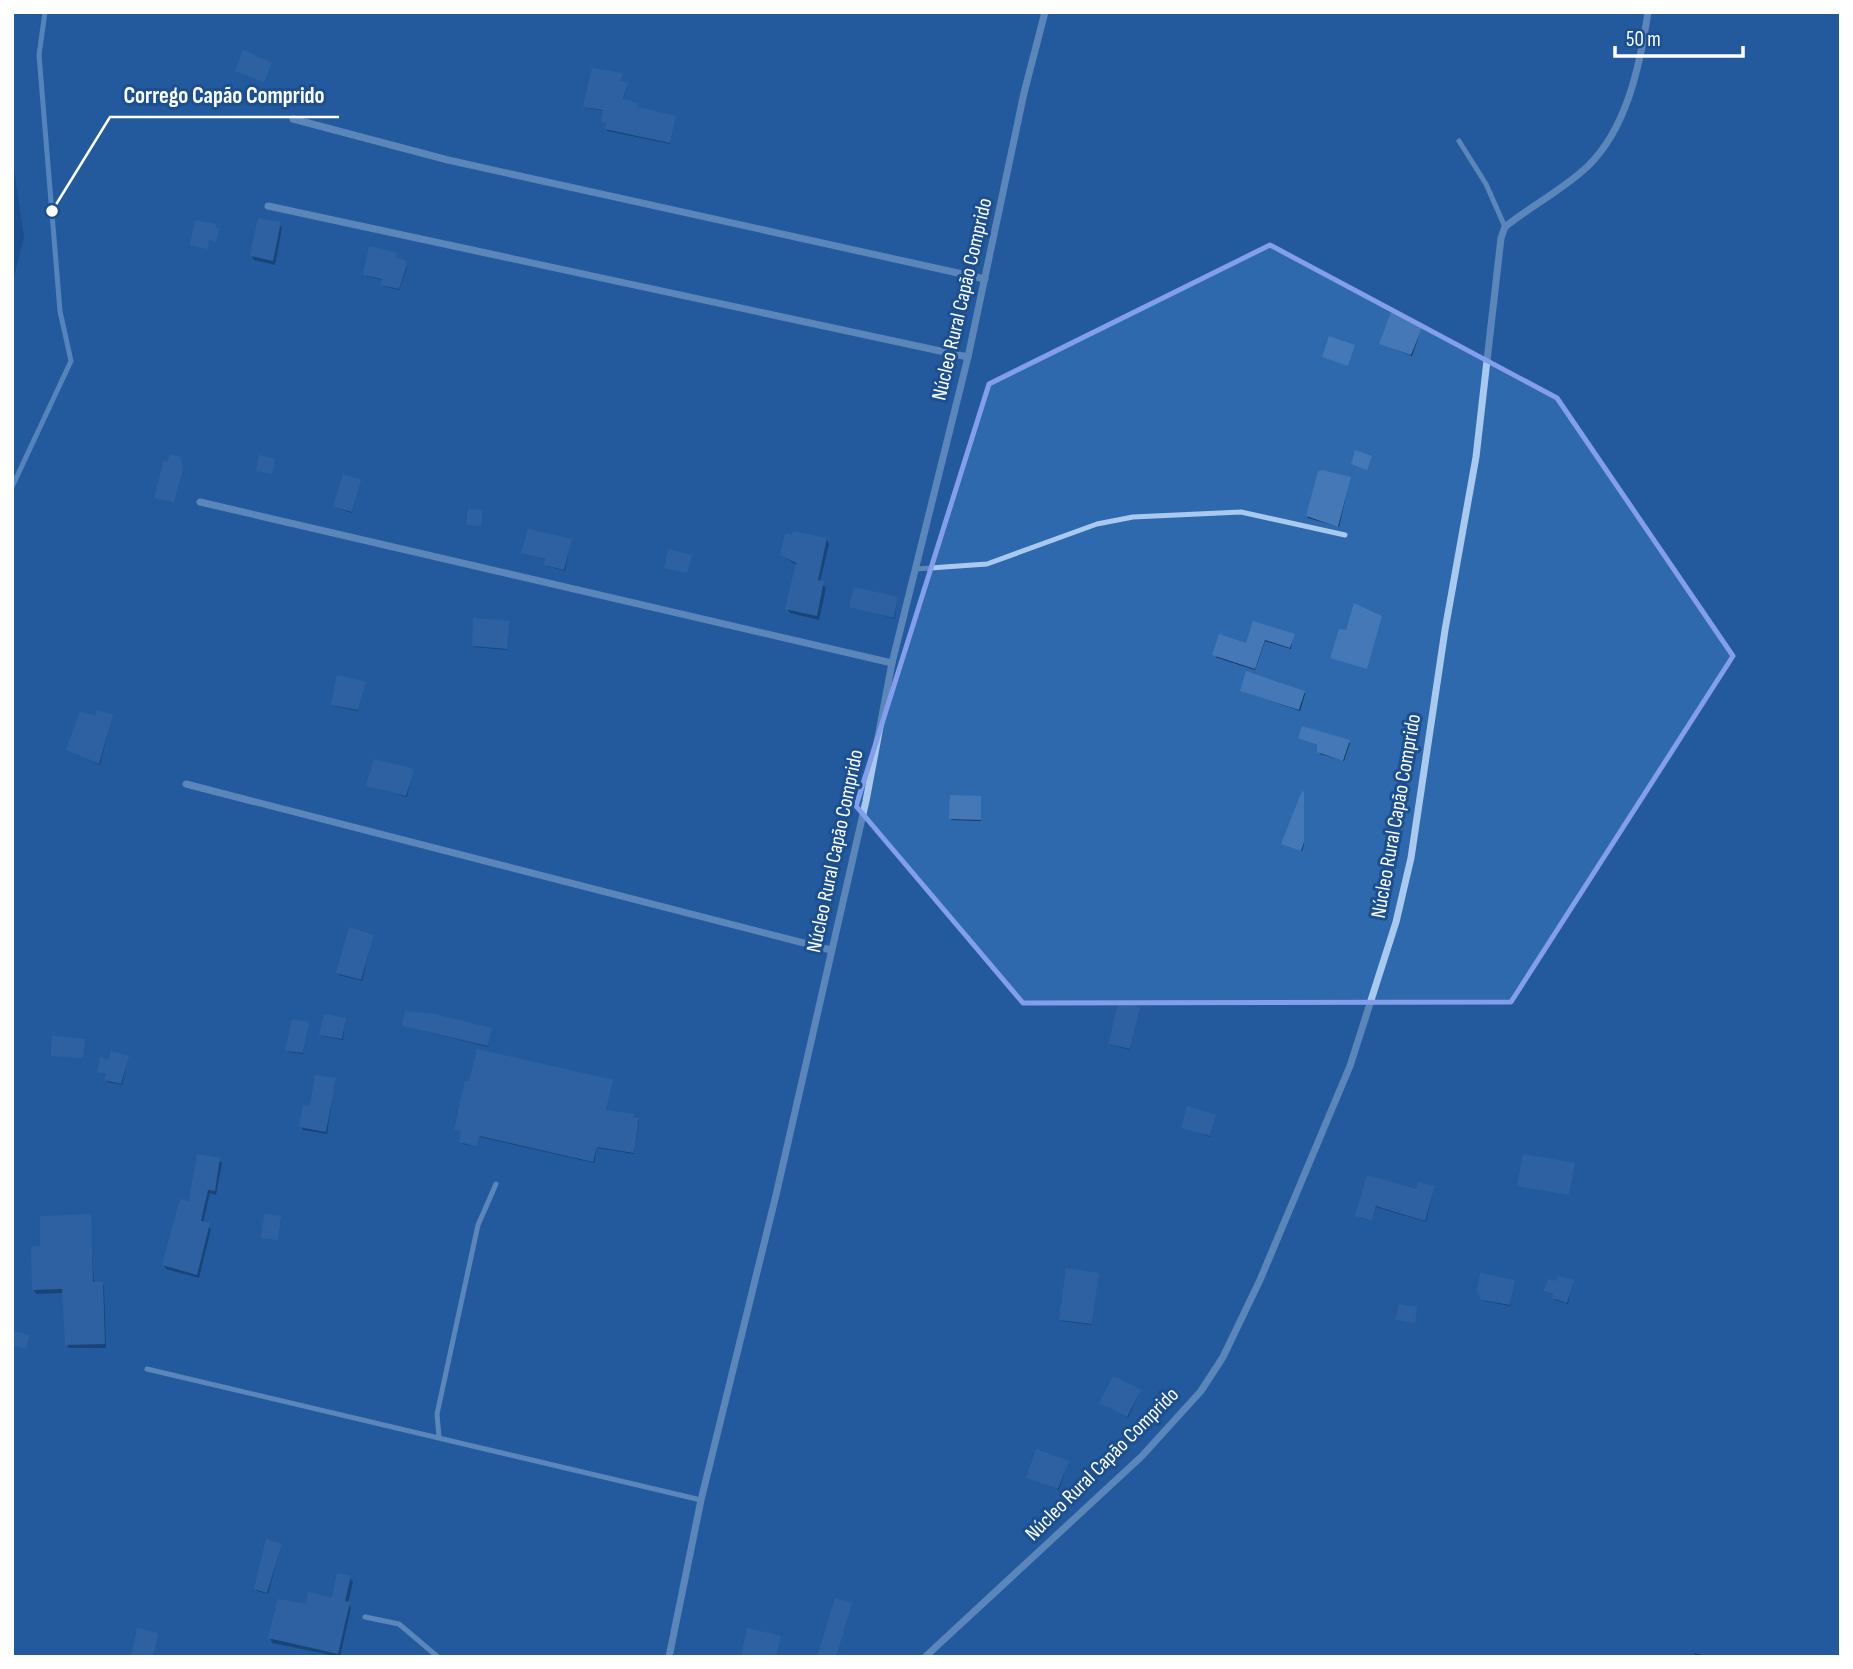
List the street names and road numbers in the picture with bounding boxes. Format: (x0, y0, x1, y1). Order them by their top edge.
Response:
street label: Núcleo Rural Capão Comprido (927, 195, 997, 403)
street label: Núcleo Rural Capão Comprido (1366, 712, 1426, 920)
street label: Núcleo Rural Capão Comprido (801, 747, 869, 955)
street label: Núcleo Rural Capão Comprido (1020, 1382, 1184, 1546)

